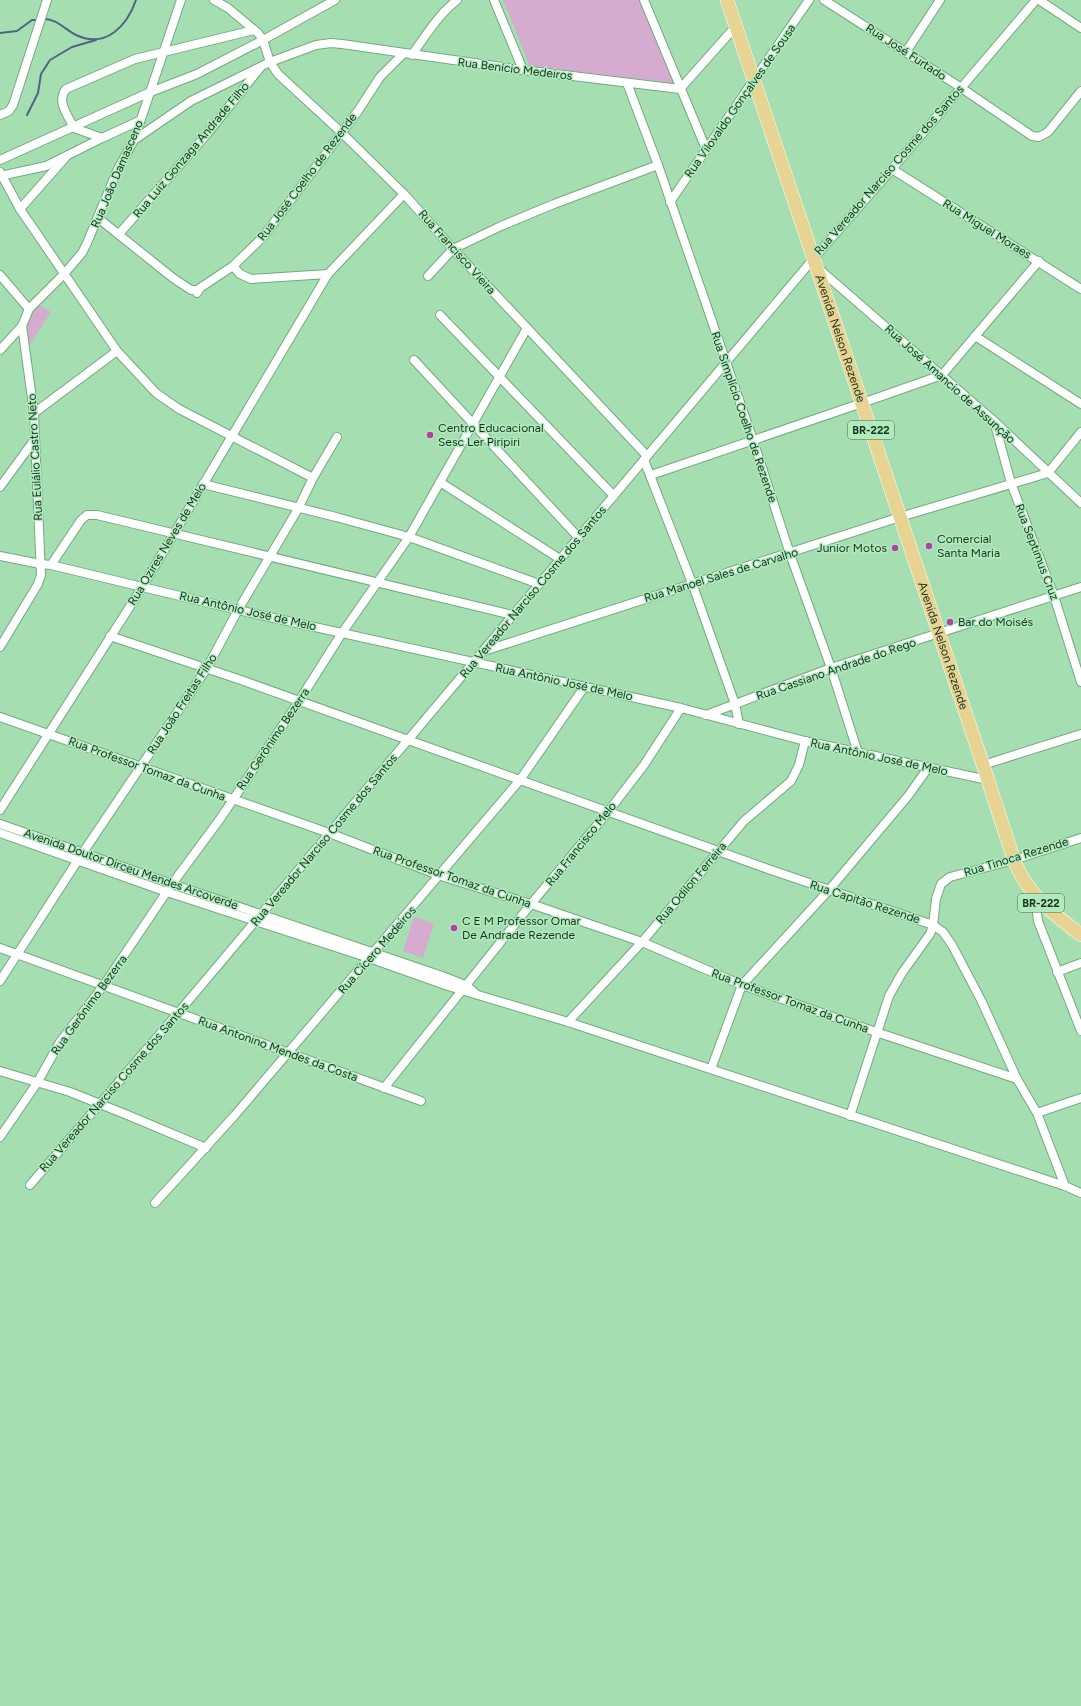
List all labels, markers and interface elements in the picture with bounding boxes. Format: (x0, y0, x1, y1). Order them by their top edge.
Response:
street label: Rua José Furtado (863, 21, 949, 83)
street label: Rua Vilovaldo Gonçalves de Sousa (681, 22, 799, 180)
street label: Rua Benício Medeiros (457, 55, 574, 83)
street label: Rua Luiz Gonzaga Andrade Filho (130, 79, 252, 221)
street label: Rua Vereador Narciso Cosme dos Santos (811, 82, 967, 258)
street label: Rua José Coelho de Rezende (254, 110, 360, 244)
street label: Rua João Damasceno (88, 118, 146, 230)
street label: Rua Miguel Moraes (940, 196, 1034, 262)
street label: Rua Francisco Vieira (416, 207, 498, 297)
street label: Avenida Nelson Rezende (812, 273, 868, 405)
street label: Rua José Amancio de Assunção (882, 322, 1018, 446)
street label: Rua Simplício Coelho de Rezende (708, 330, 780, 505)
street label: Rua Eulálio Castro Neto (25, 393, 45, 521)
place label: Centro Educacional Sesc Ler Piripiri (438, 421, 544, 449)
road number: BR-222 (848, 421, 894, 439)
marker: Centro Educacional Sesc Ler Piripiri (425, 430, 435, 440)
street label: Rua Ozires Neves de Melo (125, 480, 209, 608)
street label: Rua Septimus Cruz (1012, 502, 1062, 602)
street label: Rua Vereador Narciso Cosme dos Santos (457, 503, 609, 681)
place label: Comercial Santa Maria (937, 532, 1000, 560)
place label: Junior Motos (816, 541, 887, 555)
marker: Comercial Santa Maria (924, 541, 934, 551)
marker: Junior Motos (890, 543, 900, 553)
street label: Rua Manoel Sales de Carvalho (642, 545, 800, 605)
street label: Avenida Nelson Rezende (915, 580, 971, 712)
street label: Rua Antônio José de Melo (178, 588, 318, 634)
place label: Bar do Moisés (958, 615, 1033, 629)
marker: Bar do Moisés (945, 617, 955, 627)
street label: Rua Cassiano Andrade do Rego (754, 635, 918, 703)
street label: Rua João Freitas Filho (144, 651, 220, 757)
street label: Rua Antônio José de Melo (494, 661, 634, 703)
street label: Rua Gerônimo Bezerra (234, 685, 312, 793)
street label: Rua Professor Tomaz da Cunha (66, 734, 228, 804)
street label: Rua Antônio José de Melo (809, 736, 949, 778)
street label: Rua Vereador Narciso Cosme dos Santos (248, 751, 400, 929)
street label: Rua Francisco Melo (543, 799, 619, 889)
street label: Avenida Doutor Dirceu Mendes Arcoverde (22, 826, 240, 913)
street label: Rua Tinoca Rezende (962, 834, 1070, 880)
street label: Rua Odilon Ferreira (653, 839, 729, 927)
street label: Rua Professor Tomaz da Cunha (371, 843, 533, 911)
street label: Rua Capitão Rezende (808, 878, 922, 927)
road number: BR-222 (1018, 894, 1064, 912)
street label: Rua Cícero Medeiros (335, 903, 419, 997)
place label: C E M Professor Omar De Andrade Rezende (462, 914, 581, 942)
marker: C E M Professor Omar De Andrade Rezende (449, 923, 459, 933)
street label: Rua Gerônimo Bezerra (48, 952, 130, 1058)
street label: Rua Professor Tomaz da Cunha (709, 966, 871, 1036)
street label: Rua Vereador Narciso Cosme dos Santos (36, 999, 192, 1175)
street label: Rua Antonino Mendes da Costa (196, 1013, 360, 1085)

